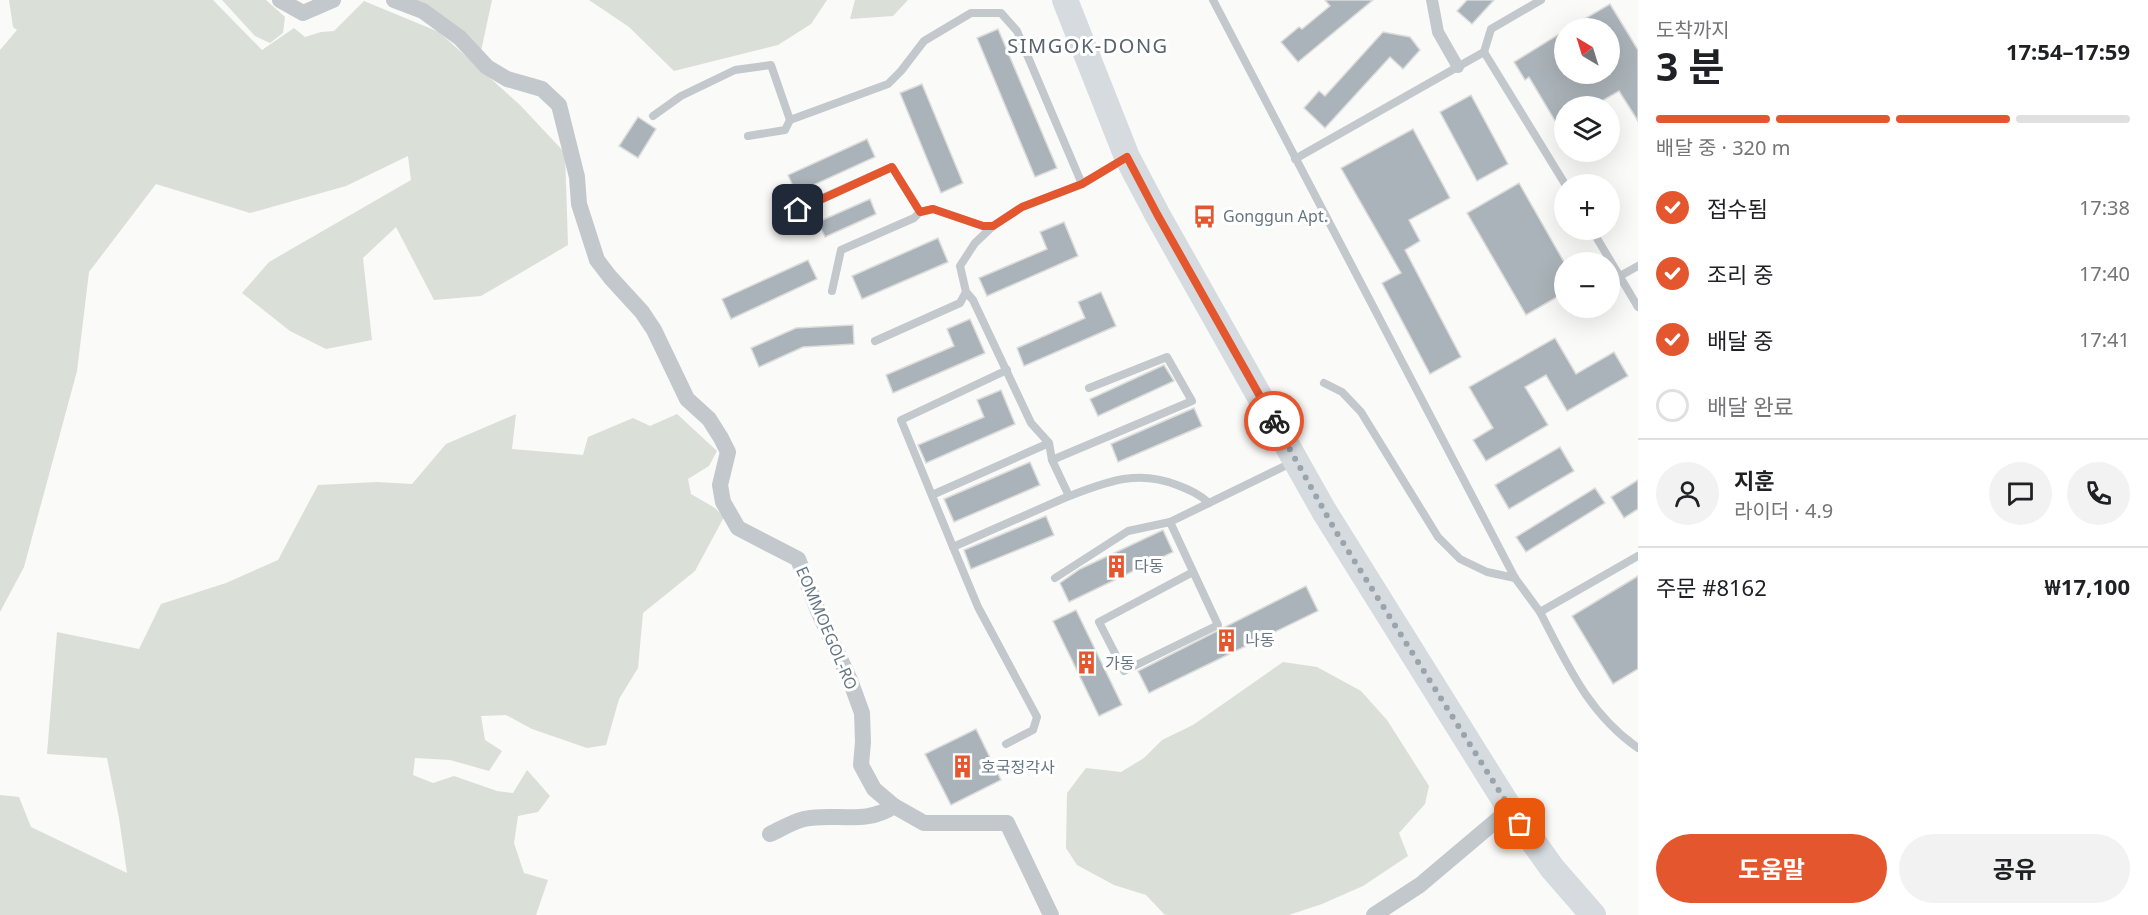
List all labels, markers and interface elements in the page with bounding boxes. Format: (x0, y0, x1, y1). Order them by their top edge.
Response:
text: 도착까지 (1656, 16, 1730, 43)
north arrow (1554, 18, 1620, 84)
map controls (1554, 18, 1620, 318)
district label: SIMGOK-DONG (1007, 32, 1169, 59)
text: 17:54–17:59 (2006, 36, 2130, 66)
text: 3 분 (1656, 39, 1724, 92)
button: layers (1554, 96, 1620, 162)
text: 배달 중 · 320 m (1656, 134, 1790, 161)
button: + (1554, 174, 1620, 240)
pin (772, 184, 823, 235)
icon: check (1656, 191, 1689, 224)
icon: home (781, 193, 814, 226)
text: 접수됨 (1707, 193, 1768, 223)
text: 17:38 (2079, 194, 2130, 221)
bus stop icon: Gonggun Apt. (1192, 203, 1218, 229)
place label: Gonggun Apt. (1223, 205, 1328, 227)
button: − (1554, 252, 1620, 318)
icon: check (1656, 257, 1689, 290)
text: 조리 중 (1707, 259, 1773, 289)
text: 17:40 (2079, 260, 2130, 287)
icon: check (1656, 323, 1689, 356)
text: 배달 중 (1707, 325, 1773, 355)
text: 17:41 (2079, 326, 2130, 353)
courier (1244, 391, 1304, 451)
text: 배달 완료 (1707, 391, 1794, 421)
icon: bike (1258, 405, 1291, 438)
button: person (1656, 462, 1719, 525)
button: chat (1989, 462, 2052, 525)
button: phone (2067, 462, 2130, 525)
text: 지훈 (1734, 465, 1774, 495)
text: 라이더 · 4.9 (1734, 497, 1833, 524)
building icon: 다동 (1103, 553, 1129, 579)
place label: 다동 (1134, 555, 1164, 577)
street label: EOMMOEGOL-RO (791, 563, 863, 693)
text: ₩17,100 (2045, 571, 2130, 601)
text: 주문 #8162 (1656, 572, 1767, 602)
building icon: 나동 (1214, 627, 1240, 653)
place label: 나동 (1245, 629, 1275, 651)
building icon: 가동 (1074, 650, 1100, 676)
place label: 가동 (1105, 652, 1135, 674)
building icon: 호국정각사 (950, 754, 976, 780)
place label: 호국정각사 (981, 756, 1055, 778)
pin (1494, 798, 1545, 849)
icon: bag (1503, 807, 1536, 840)
button: 도움말 (1656, 834, 1887, 903)
button: 공유 (1899, 834, 2130, 903)

